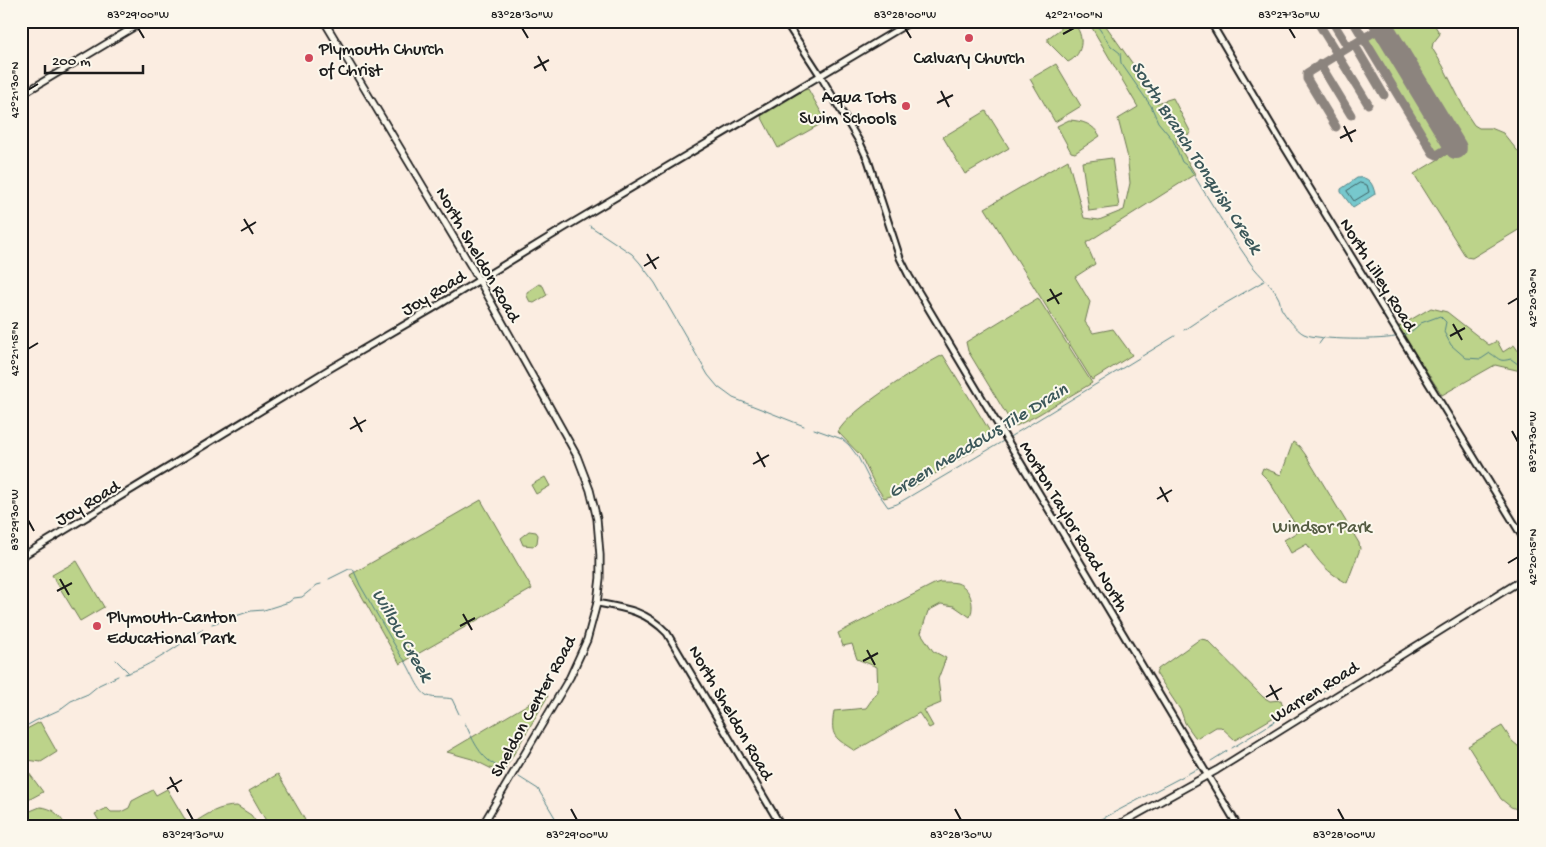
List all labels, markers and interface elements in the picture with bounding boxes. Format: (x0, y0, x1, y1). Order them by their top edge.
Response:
text: 83°29'00"W (107, 9, 169, 23)
text: 83°28'30"W (491, 9, 553, 23)
text: 83°28'00"W (874, 9, 936, 23)
text: 42°21'00"N (1045, 9, 1103, 23)
text: 83°27'30"W (1258, 9, 1320, 23)
marker: Calvary Church (963, 32, 975, 44)
place label: Plymouth Church of Christ (318, 40, 444, 82)
scale bar (45, 42, 142, 74)
place label: Calvary Church (913, 49, 1025, 70)
marker: Plymouth Church of Christ (303, 52, 315, 64)
text: 200 m (52, 53, 91, 71)
water label: South Branch Tonquish Creek (1124, 57, 1267, 260)
text: 42°21'30"N (9, 62, 23, 118)
place label: Aqua Tots Swim Schools (799, 88, 897, 130)
marker: Aqua Tots Swim Schools (900, 100, 912, 112)
street label: North Sheldon Road (430, 184, 525, 328)
street label: North Lilley Road (1334, 215, 1421, 337)
street label: Joy Road (398, 266, 471, 322)
text: 42°20'30"N (1527, 269, 1541, 327)
text: 42°21'15"N (9, 321, 23, 376)
water label: Green Meadows Tile Drain (885, 379, 1074, 505)
text: 83°27'30"W (1527, 411, 1541, 473)
street label: Morton Taylor Road North (1014, 438, 1132, 617)
street label: Joy Road (52, 476, 125, 532)
text: 83°29'30"W (9, 489, 23, 551)
park label: Windsor Park (1272, 518, 1374, 539)
text: 42°20'15"N (1527, 529, 1541, 585)
water label: Willow Creek (365, 585, 437, 687)
place label: Plymouth-Canton Educational Park (106, 608, 237, 650)
marker: Plymouth-Canton Educational Park (91, 620, 103, 632)
street label: Sheldon Center Road (487, 632, 582, 781)
street label: North Sheldon Road (683, 642, 778, 786)
street label: Warren Road (1268, 657, 1364, 728)
text: 83°29'30"W (162, 829, 224, 843)
text: 83°29'00"W (546, 829, 608, 843)
text: 83°28'30"W (930, 829, 992, 843)
text: 83°28'00"W (1313, 829, 1375, 843)

